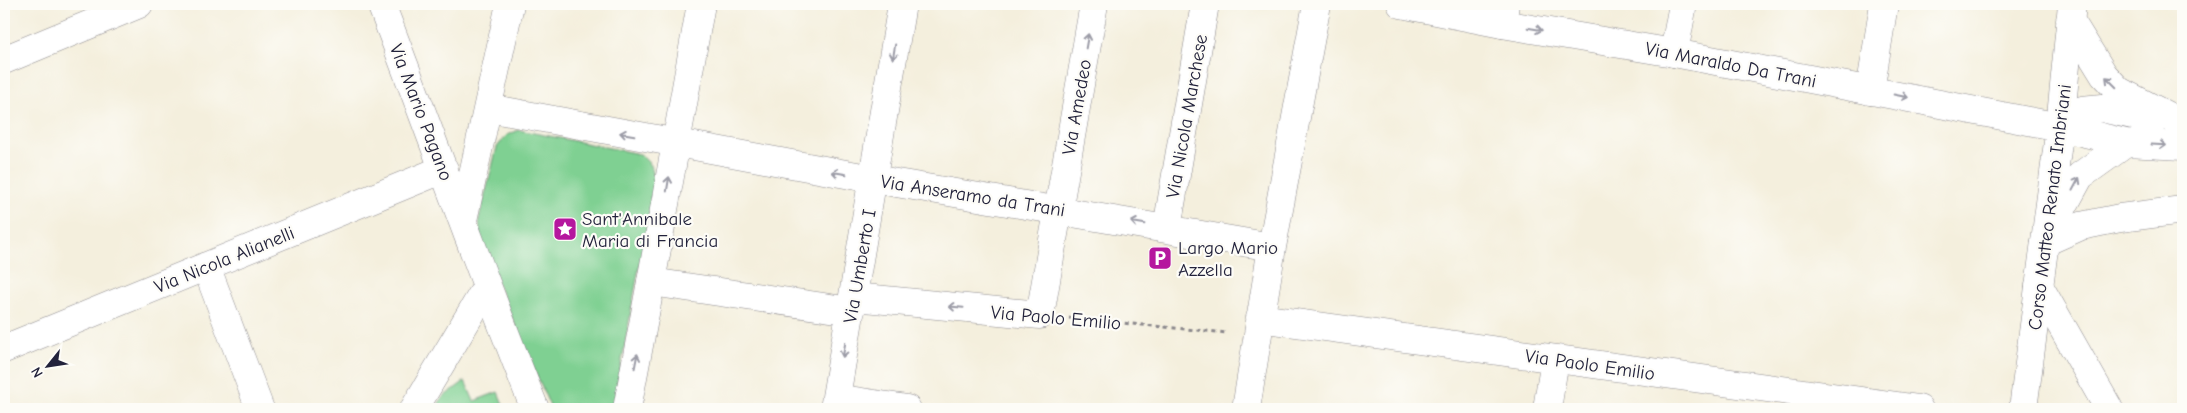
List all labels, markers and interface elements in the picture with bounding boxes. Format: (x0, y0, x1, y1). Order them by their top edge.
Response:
one-way arrow (1527, 25, 1543, 35)
one-way arrow (1083, 33, 1093, 49)
street label: Via Nicola Marchese (1162, 33, 1212, 200)
street label: Via Maraldo Da Trani (1643, 38, 1818, 92)
street label: Via Mario Pagano (385, 41, 457, 184)
one-way arrow (889, 43, 899, 59)
street label: Via Amedeo (1058, 58, 1096, 157)
one-way arrow (2105, 76, 2117, 88)
street label: Corso Matteo Renato Imbriani (2024, 83, 2076, 331)
one-way arrow (1893, 92, 1909, 102)
one-way arrow (619, 128, 635, 138)
one-way arrow (2151, 140, 2167, 150)
one-way arrow (832, 167, 848, 177)
street label: Via Anseramo da Trani (879, 171, 1067, 221)
one-way arrow (2071, 176, 2081, 191)
one-way arrow (663, 177, 673, 193)
street label: Via Umberto I (839, 207, 881, 325)
place label: Sant'Annibale Maria di Francia (582, 208, 718, 252)
place icon: Sant'Annibale Maria di Francia (552, 216, 578, 242)
one-way arrow (1130, 217, 1146, 227)
street label: Via Nicola Alianelli (151, 222, 298, 298)
place label: Largo Mario Azzella (1178, 237, 1278, 281)
parking icon: Largo Mario Azzella (1147, 245, 1173, 271)
street label: Via Paolo Emilio (990, 301, 1122, 335)
one-way arrow (949, 302, 965, 312)
north arrow (22, 340, 72, 390)
one-way arrow (839, 342, 849, 358)
street label: Via Paolo Emilio (1524, 345, 1656, 385)
one-way arrow (632, 354, 641, 370)
text: N (28, 364, 47, 380)

